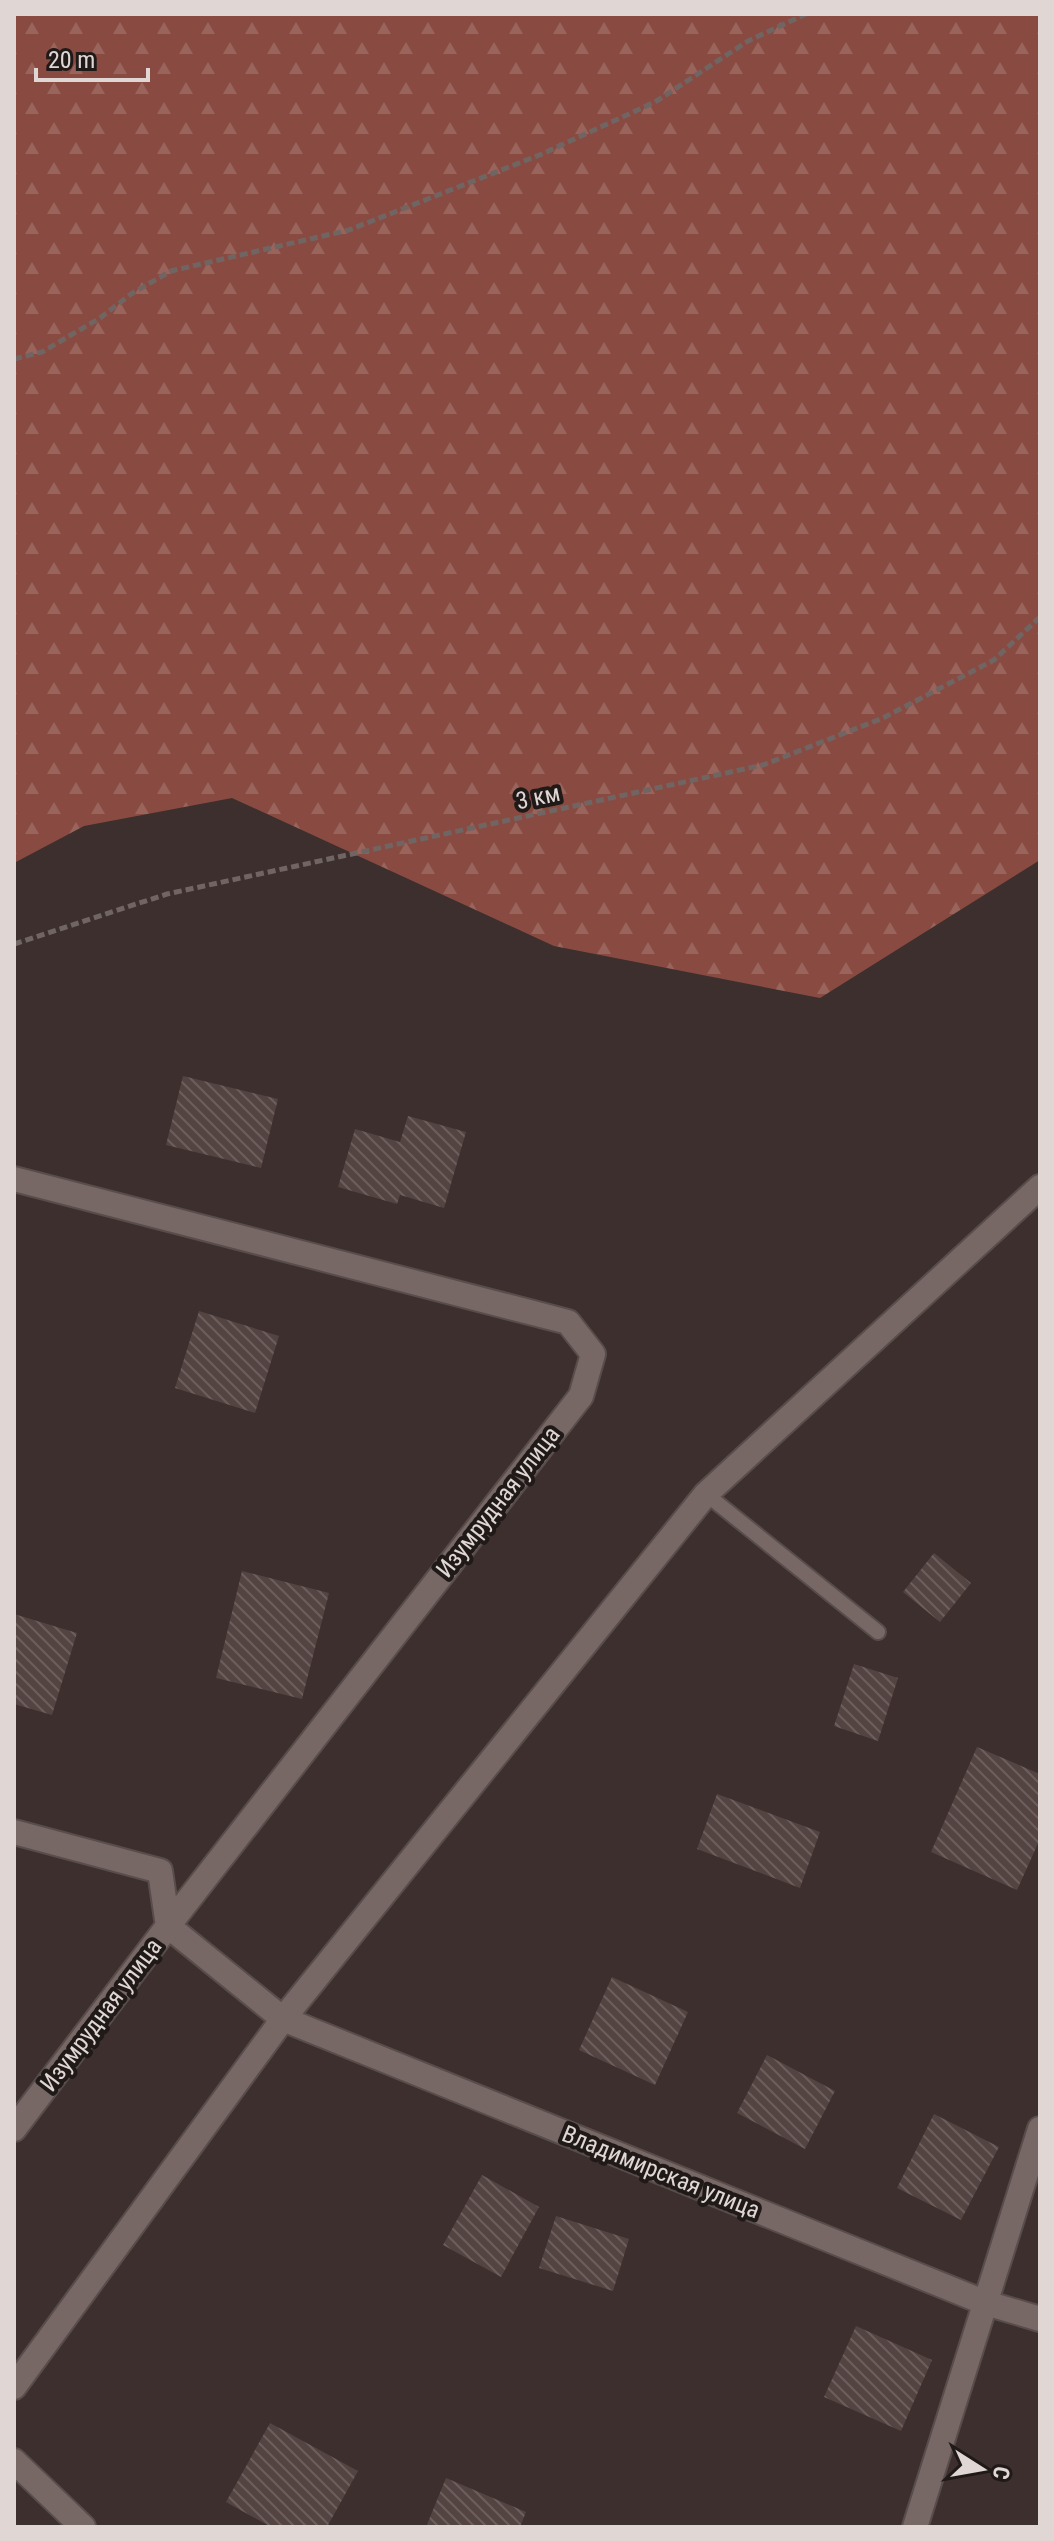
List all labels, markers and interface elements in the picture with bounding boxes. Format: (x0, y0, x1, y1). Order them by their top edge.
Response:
scale bar (36, 32, 148, 82)
text: 20 m (48, 46, 95, 74)
street label: 3 км (513, 779, 563, 815)
street label: Изумрудная улица (430, 1421, 566, 1583)
street label: Изумрудная улица (34, 1933, 168, 2097)
street label: Владимирская улица (558, 2120, 764, 2224)
north arrow (942, 2429, 1022, 2509)
text: С (988, 2464, 1015, 2481)

